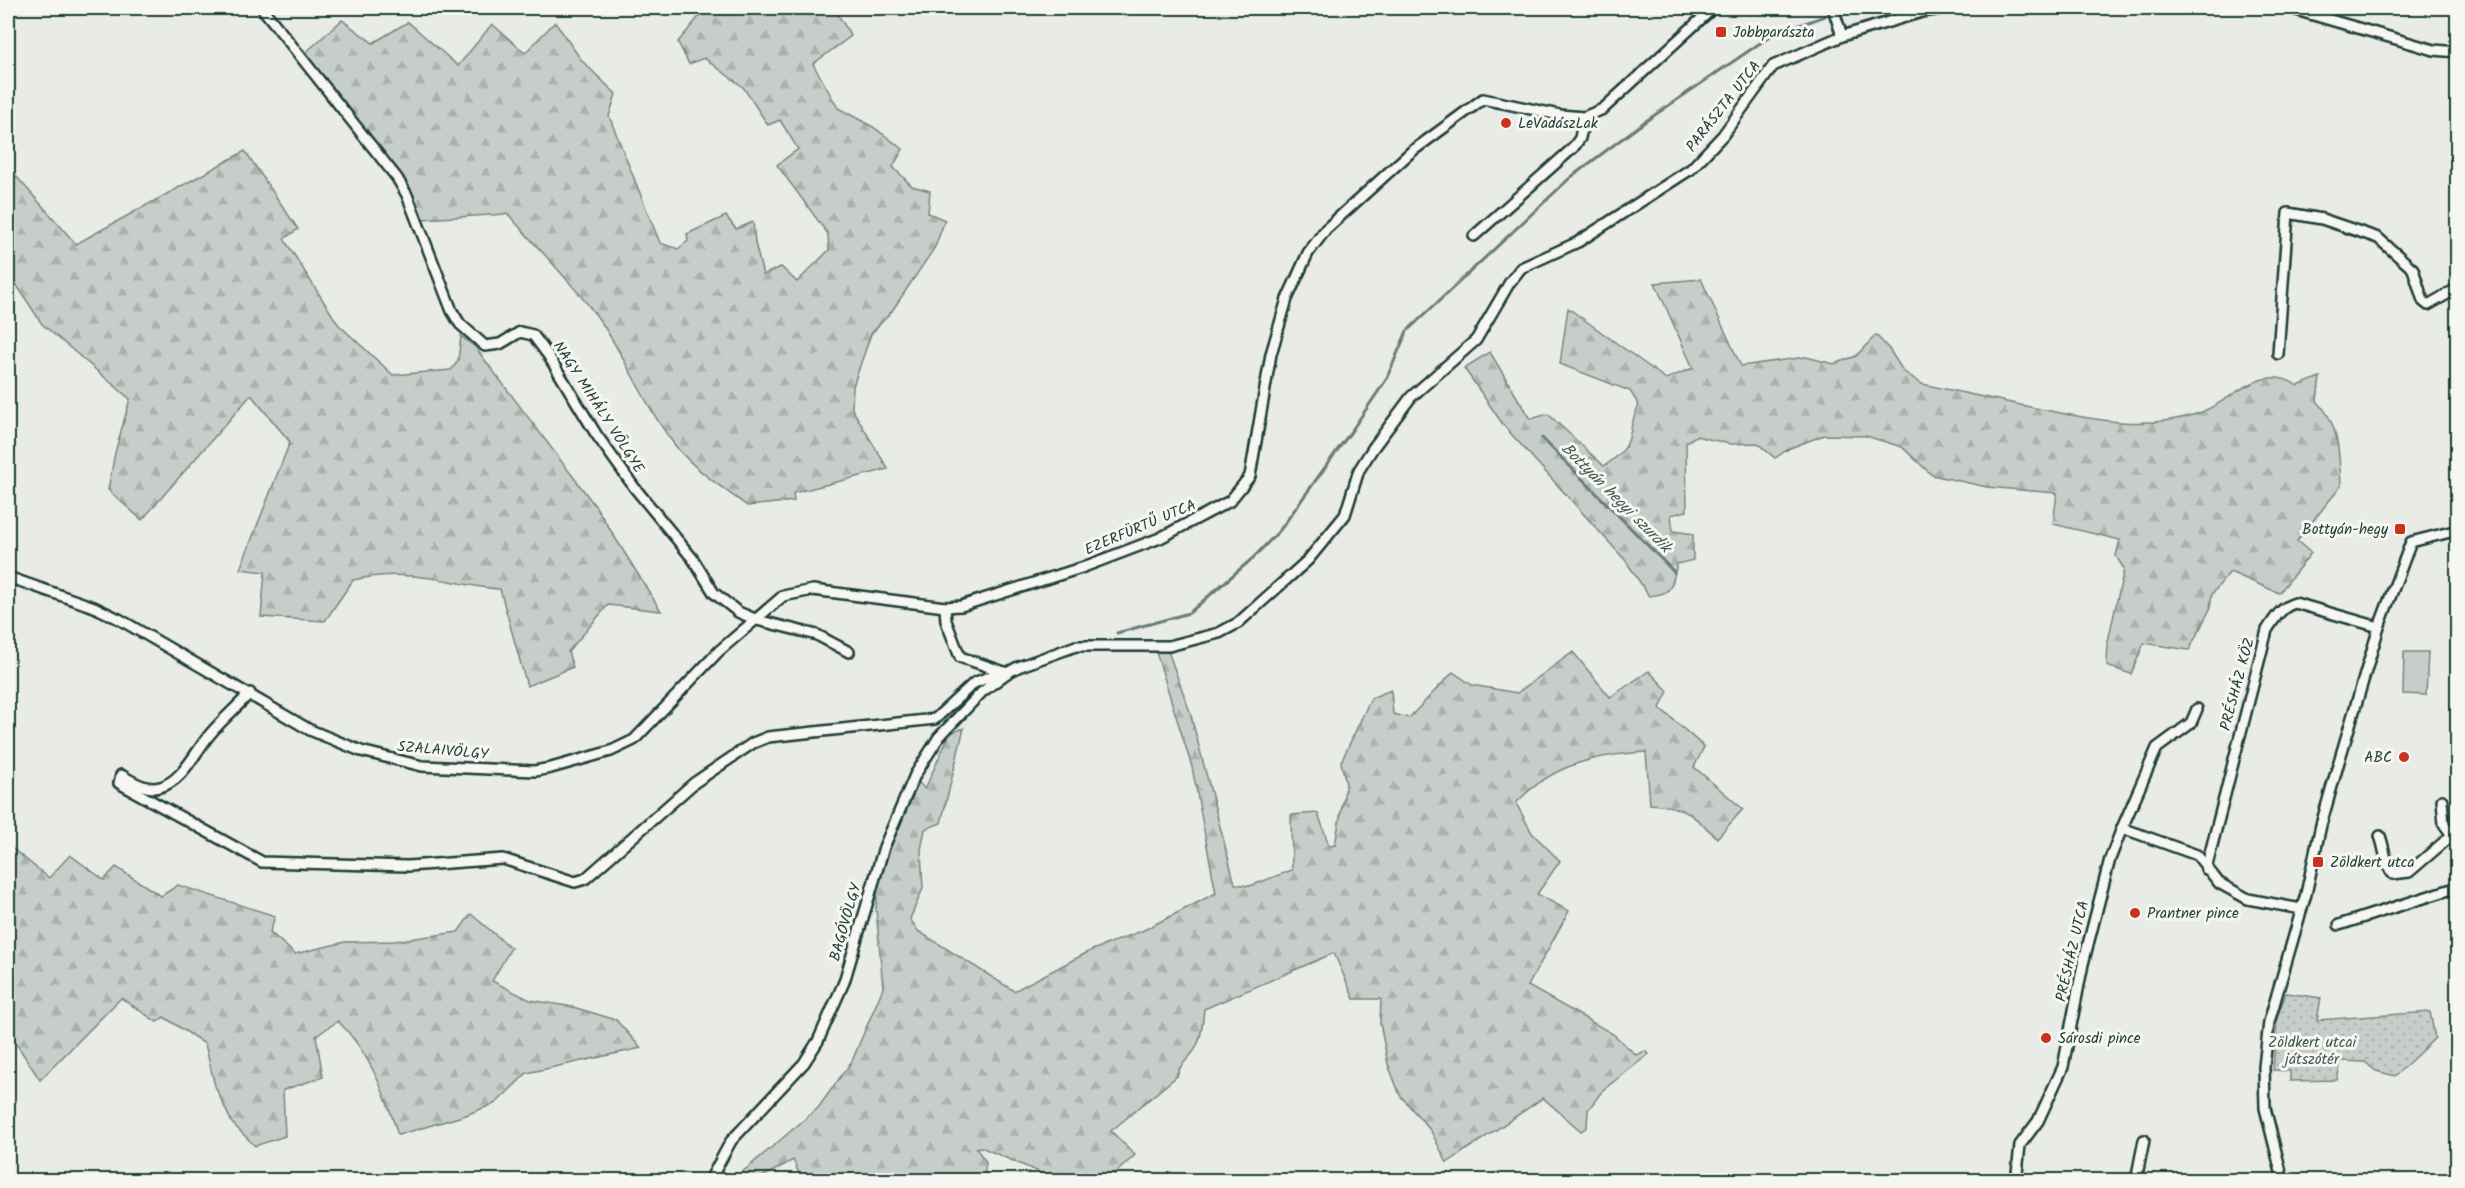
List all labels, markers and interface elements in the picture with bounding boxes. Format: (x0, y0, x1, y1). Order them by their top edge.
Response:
place label: Jobbparászta (1733, 21, 1815, 45)
marker: Jobbparászta (1714, 25, 1728, 39)
street label: PARÁSZTA UTCA (1680, 56, 1767, 158)
place label: LeVadászLak (1518, 112, 1599, 136)
marker: LeVadászLak (1499, 116, 1513, 130)
street label: NAGY MIHÁLY VÖLGYE (546, 337, 651, 479)
water label: Bottyán hegyi szurdik (1555, 437, 1679, 561)
street label: EZERFÜRTŰ UTCA (1081, 494, 1200, 562)
place label: Bottyán-hegy (2302, 518, 2389, 542)
marker: Bottyán-hegy (2393, 522, 2407, 536)
street label: PRÉSHÁZ KÖZ (2214, 635, 2262, 733)
street label: SZALAIVÖLGY (396, 735, 491, 767)
place label: ABC (2364, 746, 2392, 770)
marker: ABC (2397, 750, 2411, 764)
place label: Zöldkert utca (2330, 851, 2415, 875)
marker: Zöldkert utca (2311, 855, 2325, 869)
street label: BAGÓVÖLGY (823, 879, 869, 964)
street label: PRÉSHÁZ UTCA (2050, 898, 2096, 1004)
place label: Prantner pince (2147, 902, 2239, 926)
marker: Prantner pince (2128, 906, 2142, 920)
place label: Sárosdi pince (2058, 1027, 2141, 1051)
marker: Sárosdi pince (2039, 1031, 2053, 1045)
park label: Zöldkert utcai játszótér (2268, 1031, 2357, 1072)

